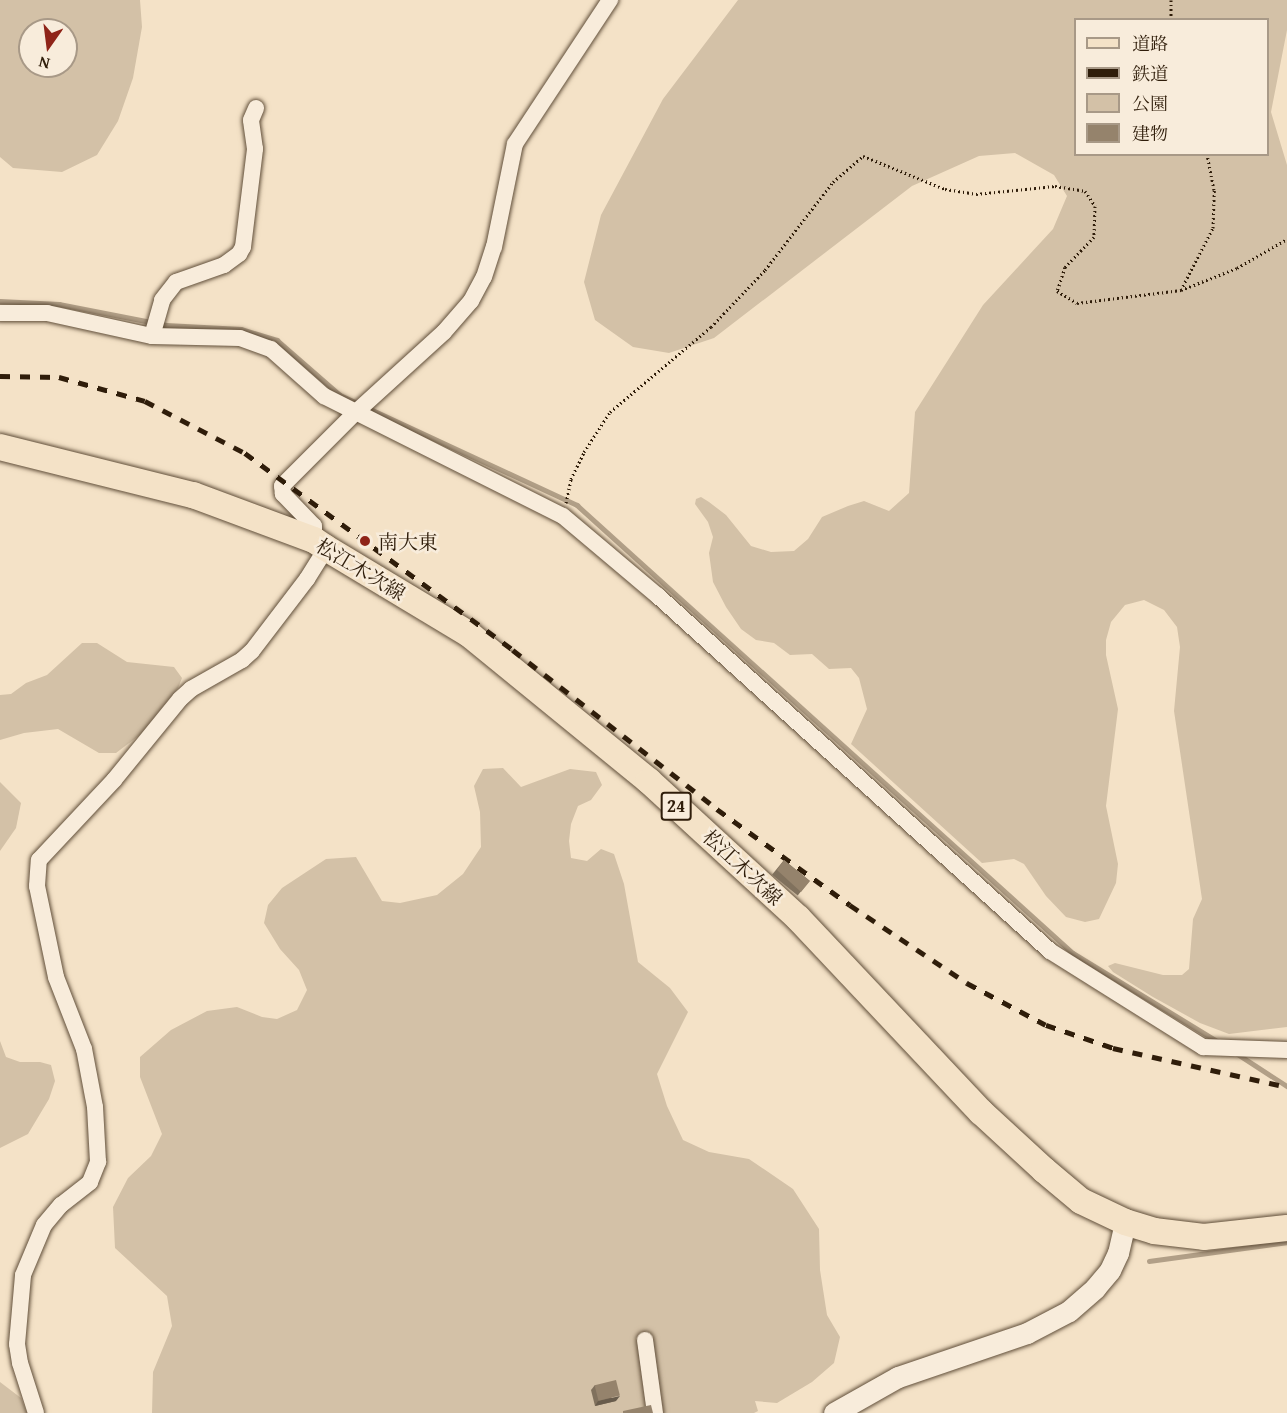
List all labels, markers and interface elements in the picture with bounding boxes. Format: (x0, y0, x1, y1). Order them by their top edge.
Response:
north arrow (18, 18, 78, 78)
legend (1074, 18, 1269, 156)
text: 道路 (1132, 30, 1168, 57)
text: N (36, 51, 52, 76)
text: 鉄道 (1132, 60, 1168, 87)
text: 公園 (1132, 90, 1168, 117)
text: 建物 (1132, 120, 1168, 147)
place label: 南大東 (378, 529, 438, 553)
marker: 南大東 (356, 532, 374, 550)
street label: 松江木次線 (312, 533, 410, 605)
road number: 24 (660, 791, 692, 821)
street label: 松江木次線 (698, 824, 788, 910)

